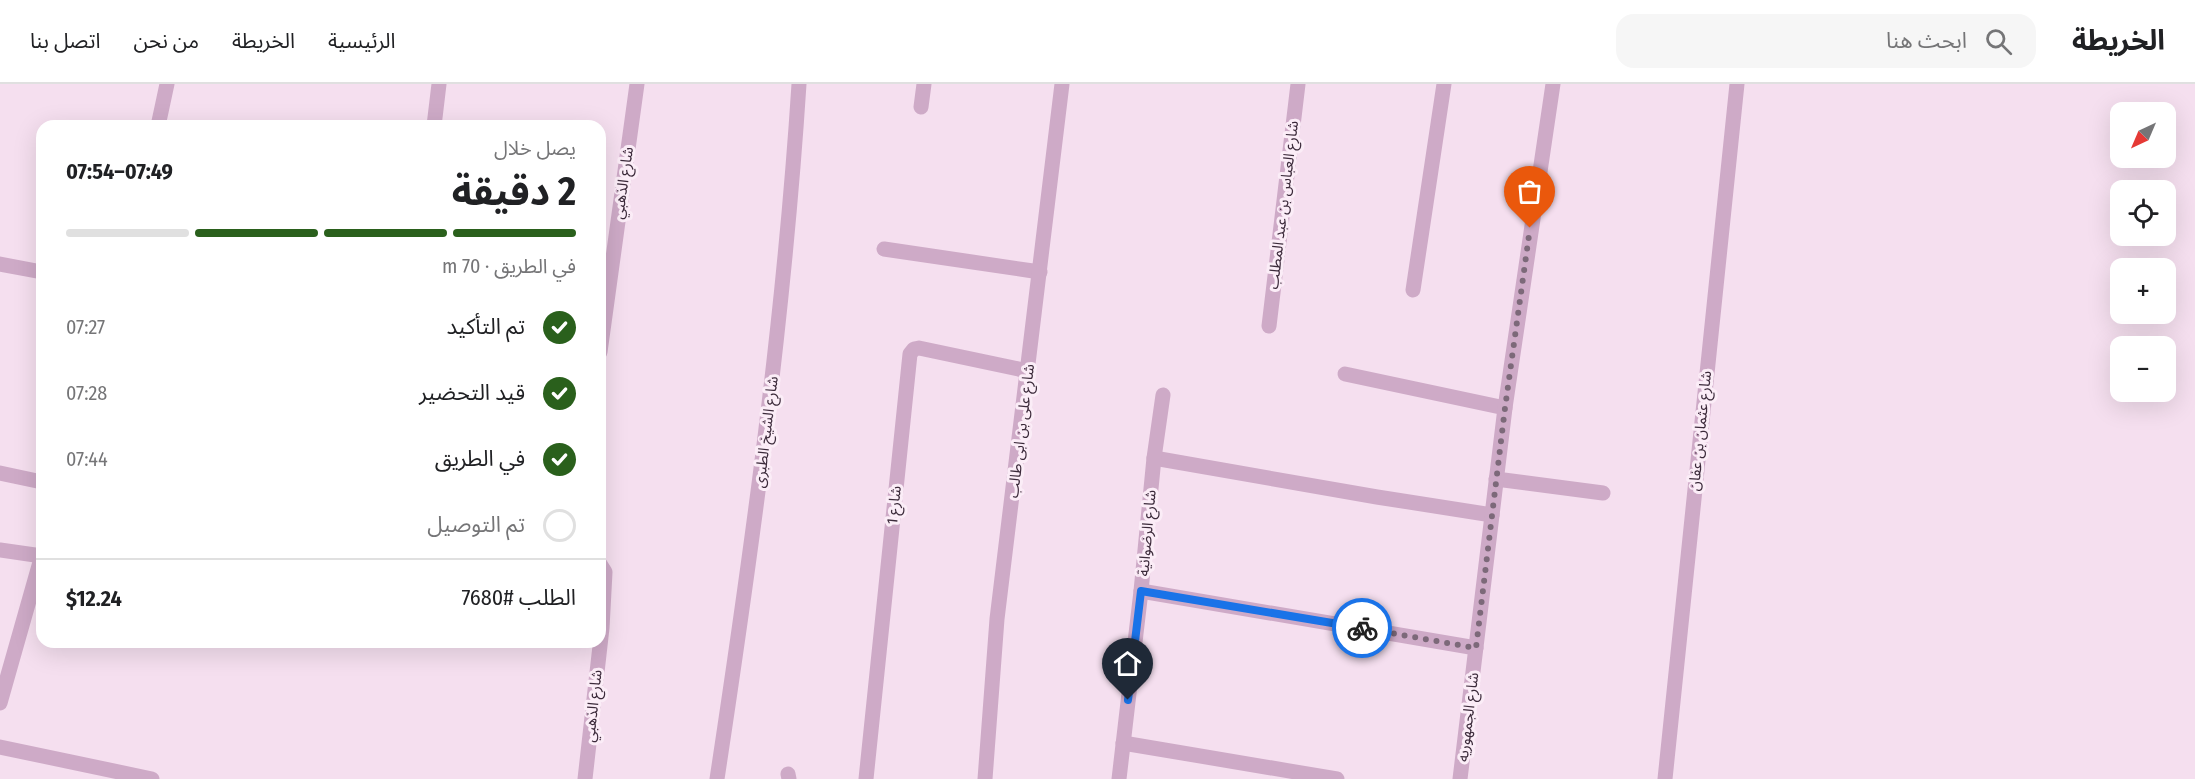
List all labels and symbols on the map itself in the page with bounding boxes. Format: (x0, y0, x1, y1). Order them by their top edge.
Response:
north arrow (2110, 102, 2176, 168)
street label: شارع العباس بن عبد المطلب (1264, 119, 1305, 291)
street label: شارع الذهبي (609, 145, 640, 221)
pin (1504, 166, 1555, 228)
street label: شارع على بن ابى طالب (1004, 363, 1041, 499)
street label: شارع عثمان بن عفان (1685, 370, 1718, 492)
street label: شارع الشيخ الطبرى (750, 375, 785, 489)
street label: شارع 1 (883, 485, 908, 525)
street label: شارع الرضوانية (1134, 489, 1163, 577)
courier (1332, 598, 1392, 658)
pin (1102, 638, 1153, 700)
street label: شارع الذهبي (580, 669, 609, 744)
street label: شارع الجمهوريه (1454, 671, 1485, 763)

